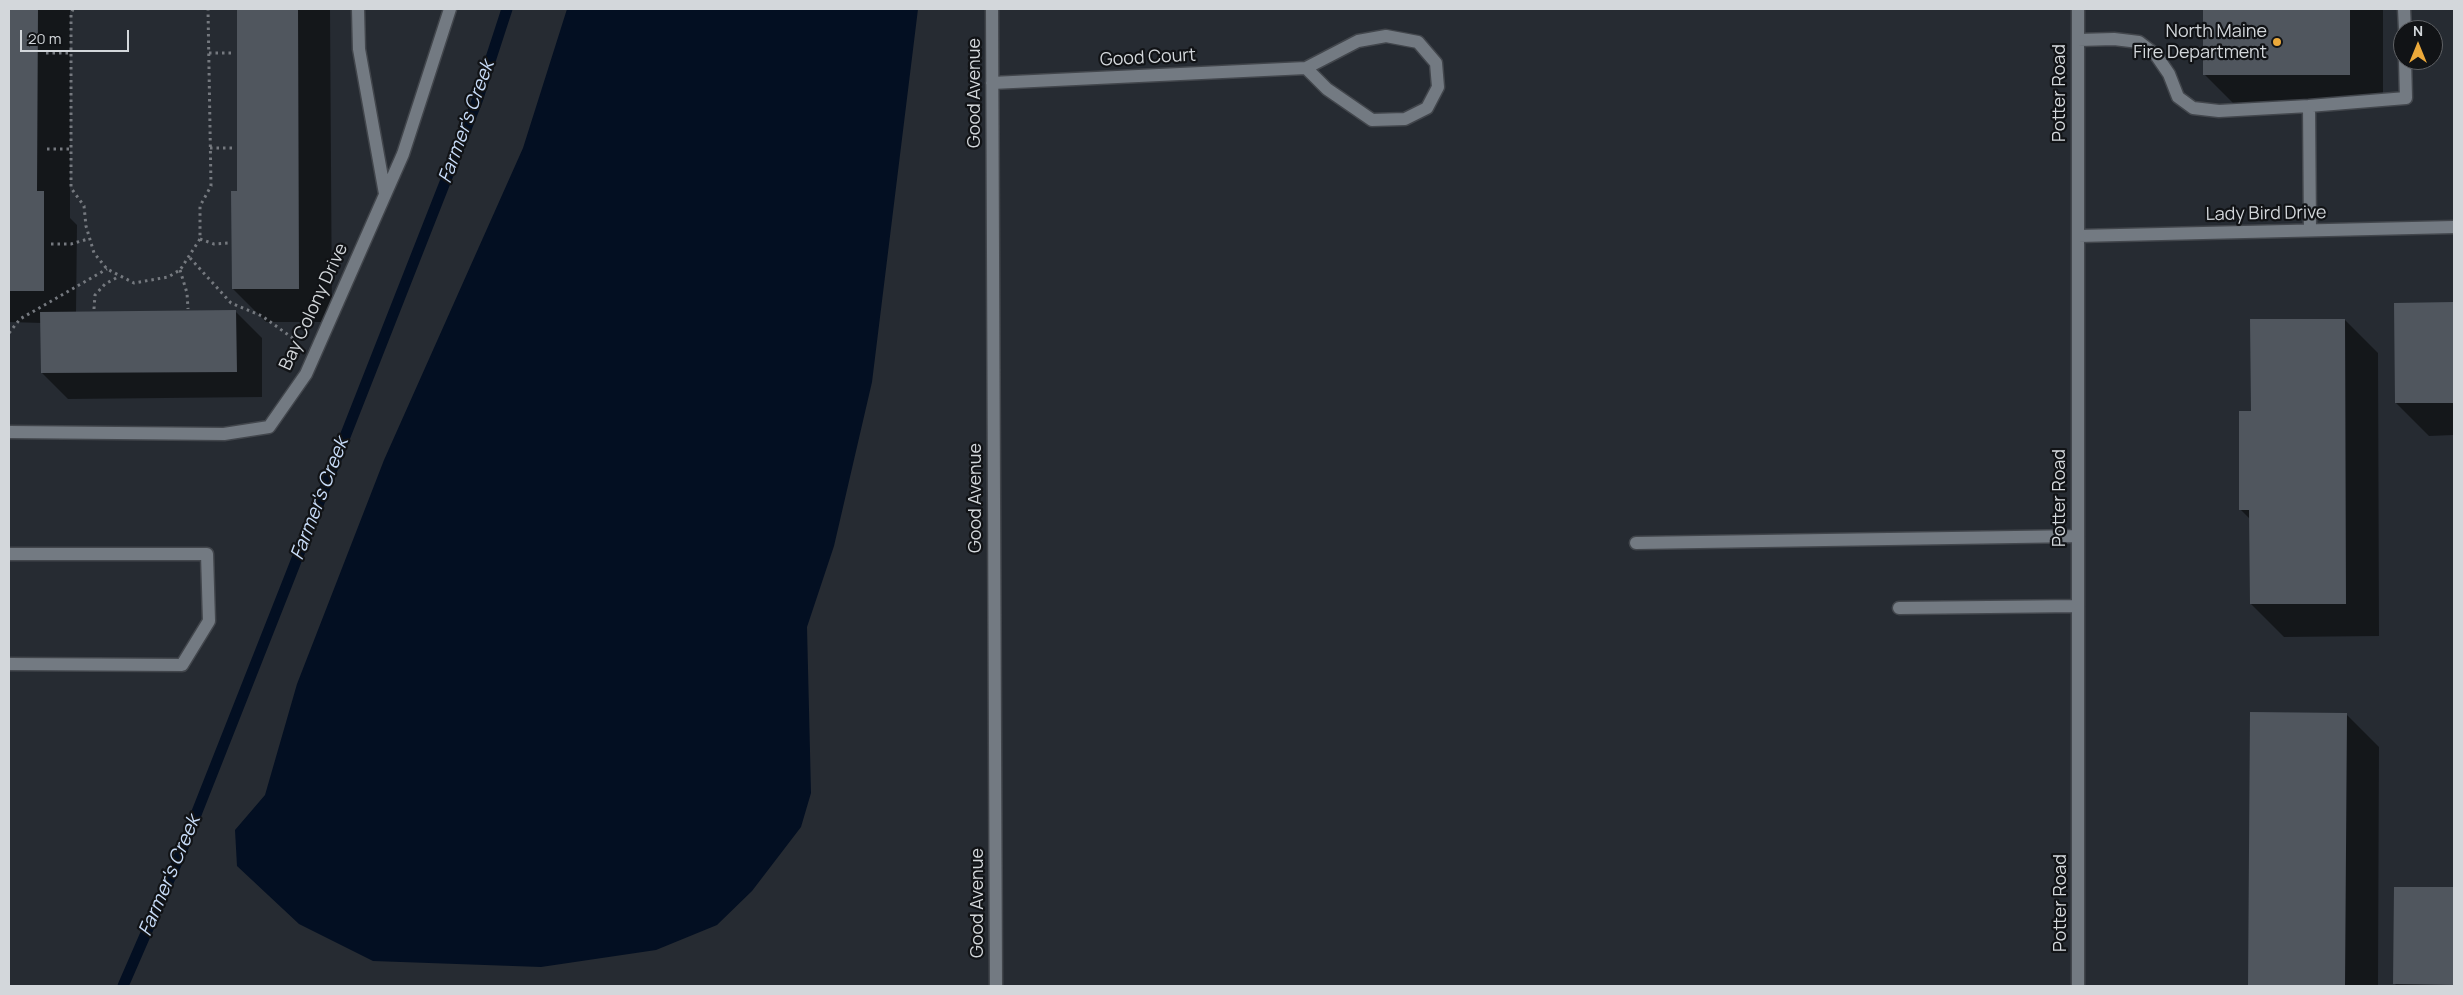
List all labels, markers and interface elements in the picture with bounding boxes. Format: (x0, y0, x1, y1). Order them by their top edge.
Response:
scale bar (22, 20, 131, 52)
north arrow (2393, 20, 2443, 70)
place label: North Maine Fire Department (2133, 21, 2267, 64)
text: N (2413, 21, 2423, 40)
text: 20 m (28, 28, 61, 49)
marker: North Maine Fire Department (2271, 36, 2283, 48)
street label: Good Avenue (964, 38, 986, 148)
street label: Potter Road (2049, 44, 2071, 142)
street label: Good Court (1099, 45, 1197, 71)
water label: Farmer's Creek (434, 58, 500, 186)
street label: Lady Bird Drive (2205, 202, 2327, 226)
street label: Bay Colony Drive (275, 240, 353, 374)
water label: Farmer's Creek (286, 435, 354, 563)
street label: Good Avenue (965, 443, 987, 553)
street label: Potter Road (2049, 449, 2071, 547)
water label: Farmer's Creek (134, 812, 206, 940)
street label: Good Avenue (967, 848, 989, 958)
street label: Potter Road (2050, 854, 2072, 952)

